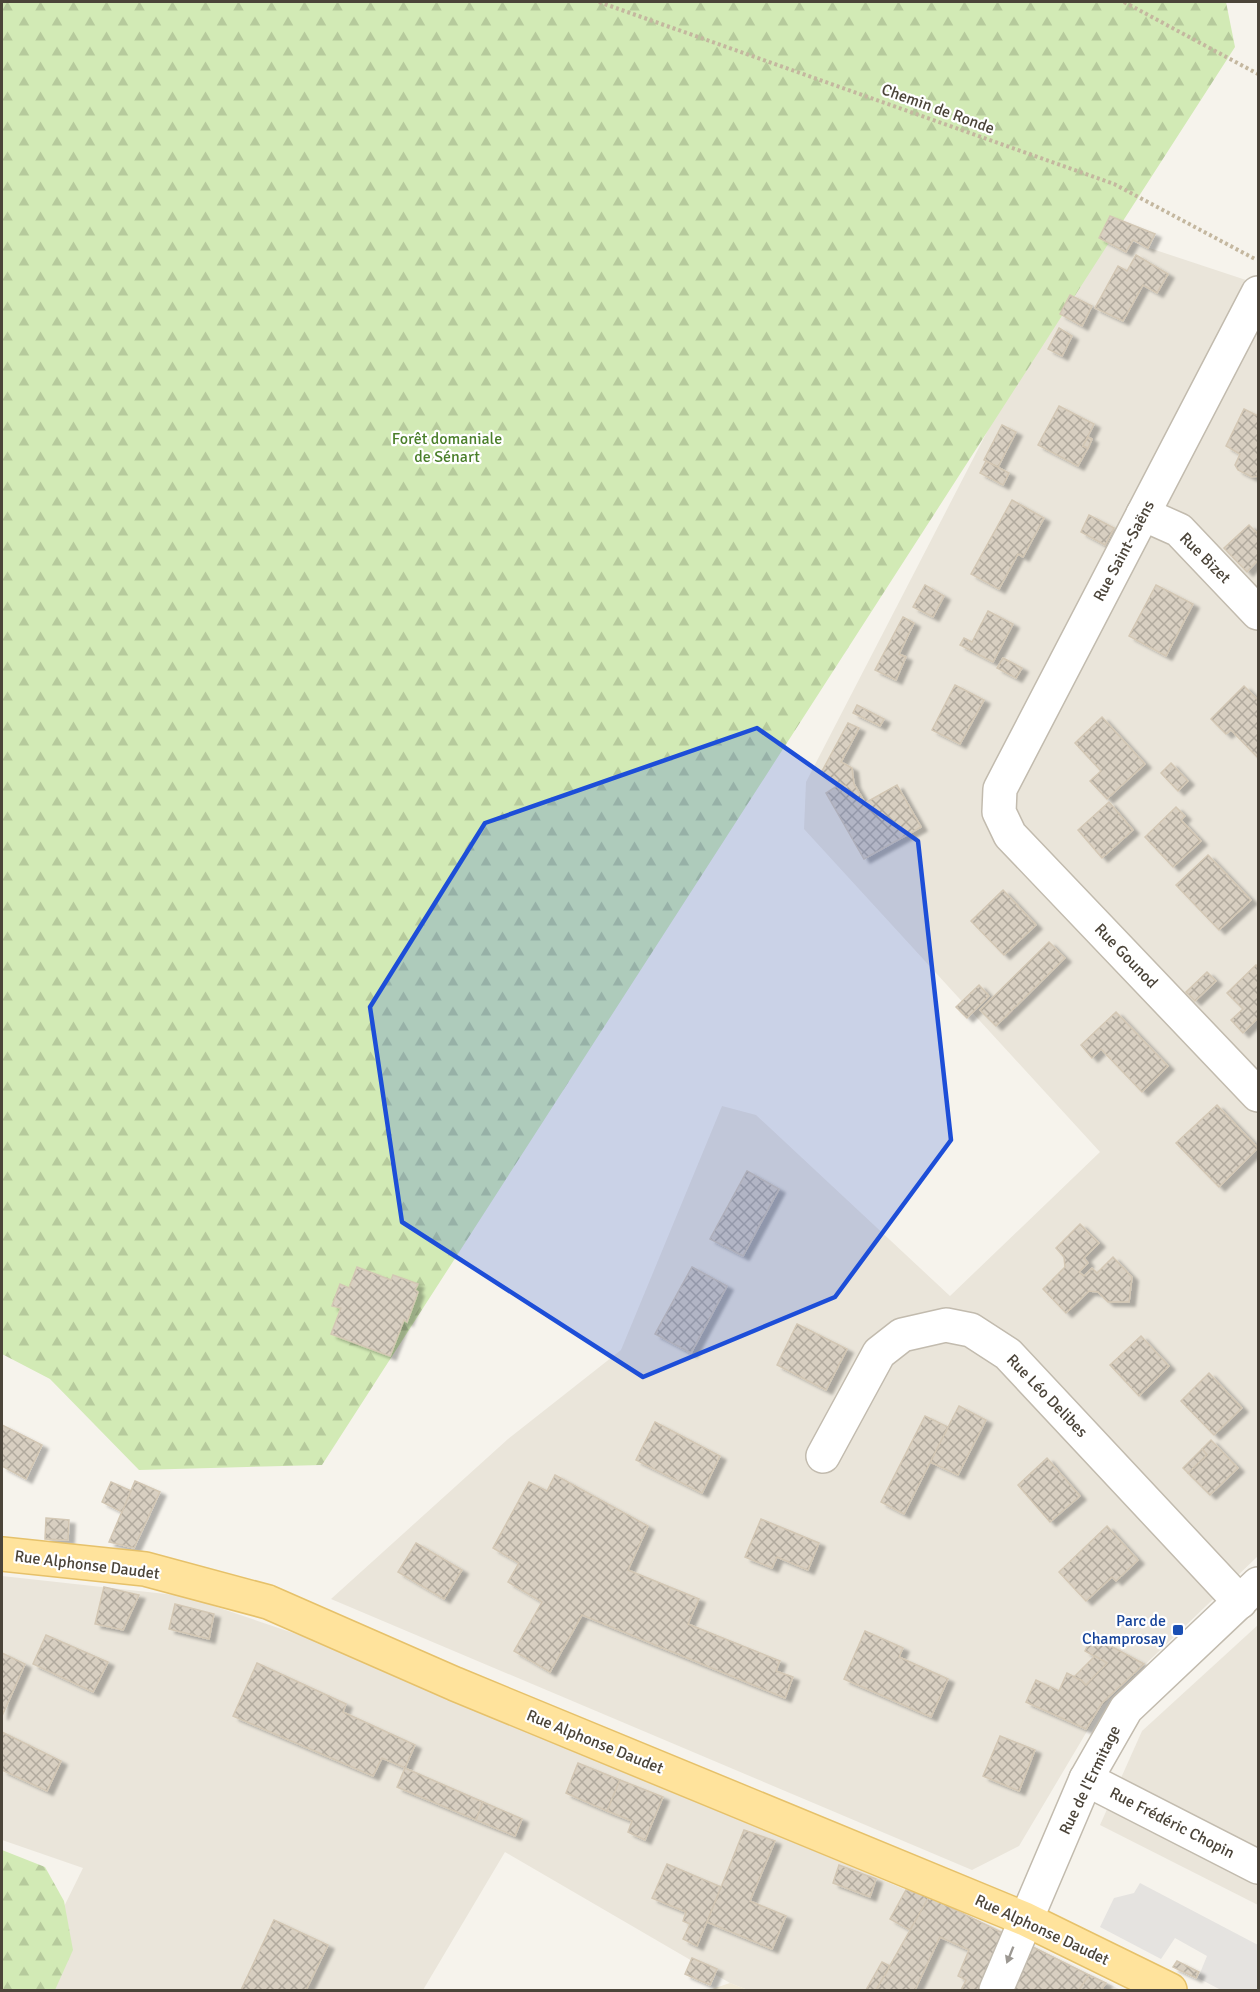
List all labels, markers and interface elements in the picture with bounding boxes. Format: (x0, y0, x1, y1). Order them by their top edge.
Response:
street label: Chemin de Ronde (879, 79, 997, 139)
park label: Forêt domaniale de Sénart (392, 429, 502, 467)
street label: Rue Saint-Saëns (1089, 497, 1159, 605)
street label: Rue Bizet (1175, 528, 1235, 588)
street label: Rue Gounod (1090, 919, 1162, 993)
street label: Rue Léo Delibes (1002, 1350, 1092, 1442)
street label: Rue Alphonse Daudet (13, 1546, 161, 1584)
place label: Parc de Champrosay (1082, 1611, 1167, 1649)
marker: Parc de Champrosay (1171, 1623, 1185, 1637)
street label: Rue Alphonse Daudet (524, 1705, 667, 1779)
street label: Rue de l'Ermitage (1055, 1722, 1125, 1838)
street label: Rue Frédéric Chopin (1106, 1783, 1238, 1863)
street label: Rue Alphonse Daudet (972, 1890, 1113, 1970)
one-way arrow (1005, 1946, 1014, 1964)

